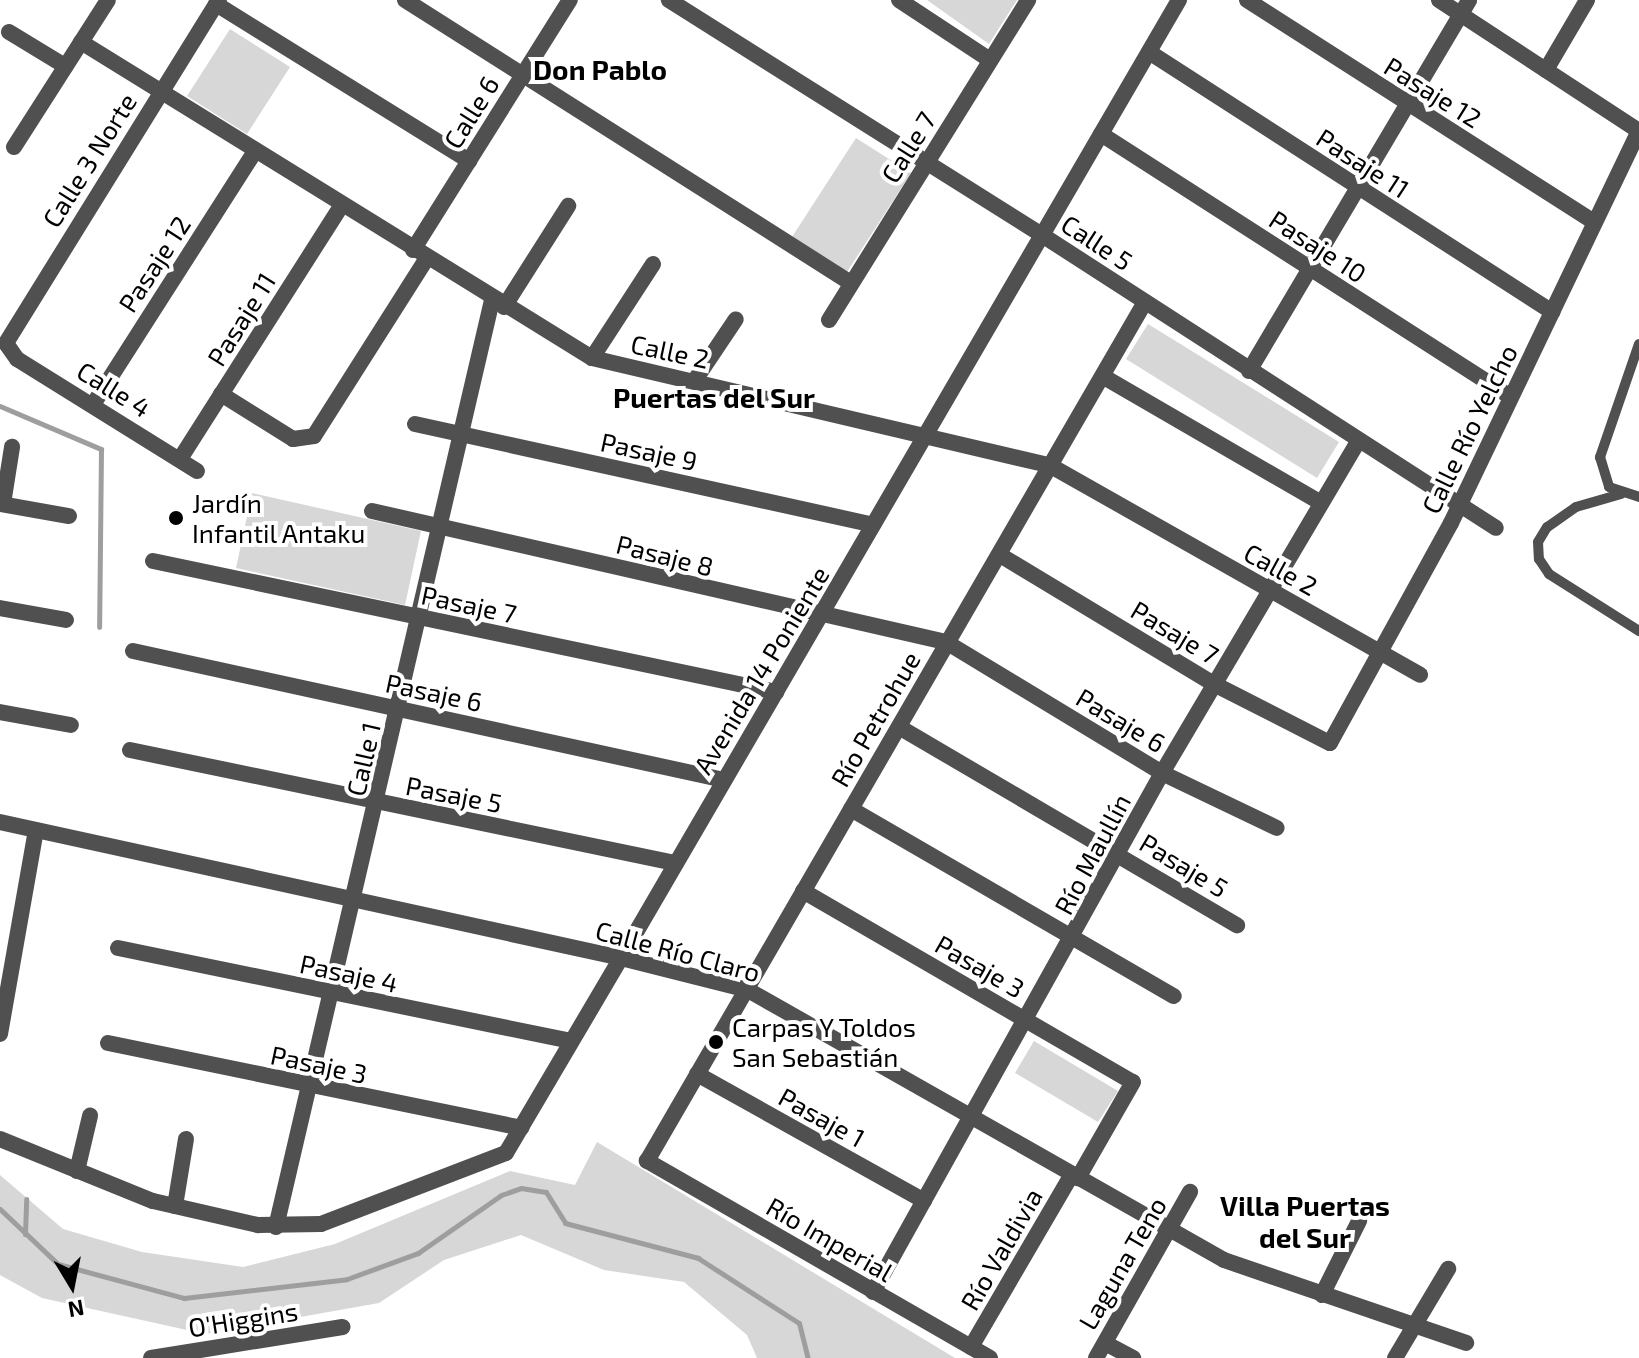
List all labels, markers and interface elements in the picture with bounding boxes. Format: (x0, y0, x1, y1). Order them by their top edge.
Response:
street label: Pasaje 12 (1379, 50, 1487, 134)
district label: Don Pablo (533, 52, 667, 86)
street label: Calle 6 (437, 70, 505, 154)
street label: Calle 3 Norte (36, 87, 142, 233)
street label: Calle 7 (874, 106, 942, 188)
street label: Pasaje 11 (1311, 122, 1415, 204)
street label: Pasaje 10 (1264, 203, 1372, 289)
street label: Calle 5 (1056, 208, 1138, 276)
street label: Pasaje 12 (111, 210, 197, 318)
street label: Pasaje 11 (200, 267, 282, 371)
street label: Calle 2 (628, 328, 712, 374)
street label: Calle Río Yelcho (1414, 339, 1524, 519)
street label: Calle 4 (72, 354, 156, 424)
district label: Puertas del Sur (613, 380, 815, 414)
street label: Pasaje 9 (598, 426, 700, 476)
place label: Jardín Infantil Antaku (192, 487, 367, 548)
marker: Jardín Infantil Antaku (167, 509, 185, 527)
street label: Pasaje 8 (613, 528, 717, 582)
street label: Calle 2 (1239, 536, 1323, 602)
street label: Avenida 14 Poniente (687, 561, 835, 779)
street label: Pasaje 7 (419, 579, 519, 629)
street label: Pasaje 7 (1126, 594, 1224, 670)
street label: Río Petrohue (824, 646, 926, 792)
street label: Pasaje 6 (383, 667, 485, 717)
street label: Pasaje 6 (1071, 681, 1171, 759)
street label: Calle 1 (339, 719, 387, 799)
street label: Pasaje 5 (403, 769, 505, 819)
street label: Río Maullín (1047, 788, 1137, 920)
street label: Pasaje 5 (1134, 827, 1234, 903)
street label: Calle Río Claro (592, 914, 764, 988)
street label: Pasaje 3 (930, 928, 1030, 1004)
street label: Pasaje 4 (297, 947, 401, 999)
place label: Carpas Y Toldos San Sebastián (732, 1011, 918, 1072)
marker: Carpas Y Toldos San Sebastián (707, 1033, 725, 1051)
street label: Pasaje 3 (268, 1039, 370, 1089)
street label: Pasaje 1 (774, 1081, 870, 1153)
street label: Río Valdivia (953, 1182, 1049, 1316)
district label: Villa Puertas del Sur (1220, 1188, 1390, 1254)
street label: Río Imperial (761, 1190, 899, 1288)
street label: Laguna Teno (1071, 1191, 1173, 1335)
north arrow (32, 1246, 112, 1326)
text: N (66, 1295, 86, 1324)
street label: O'Higgins (186, 1295, 300, 1343)

